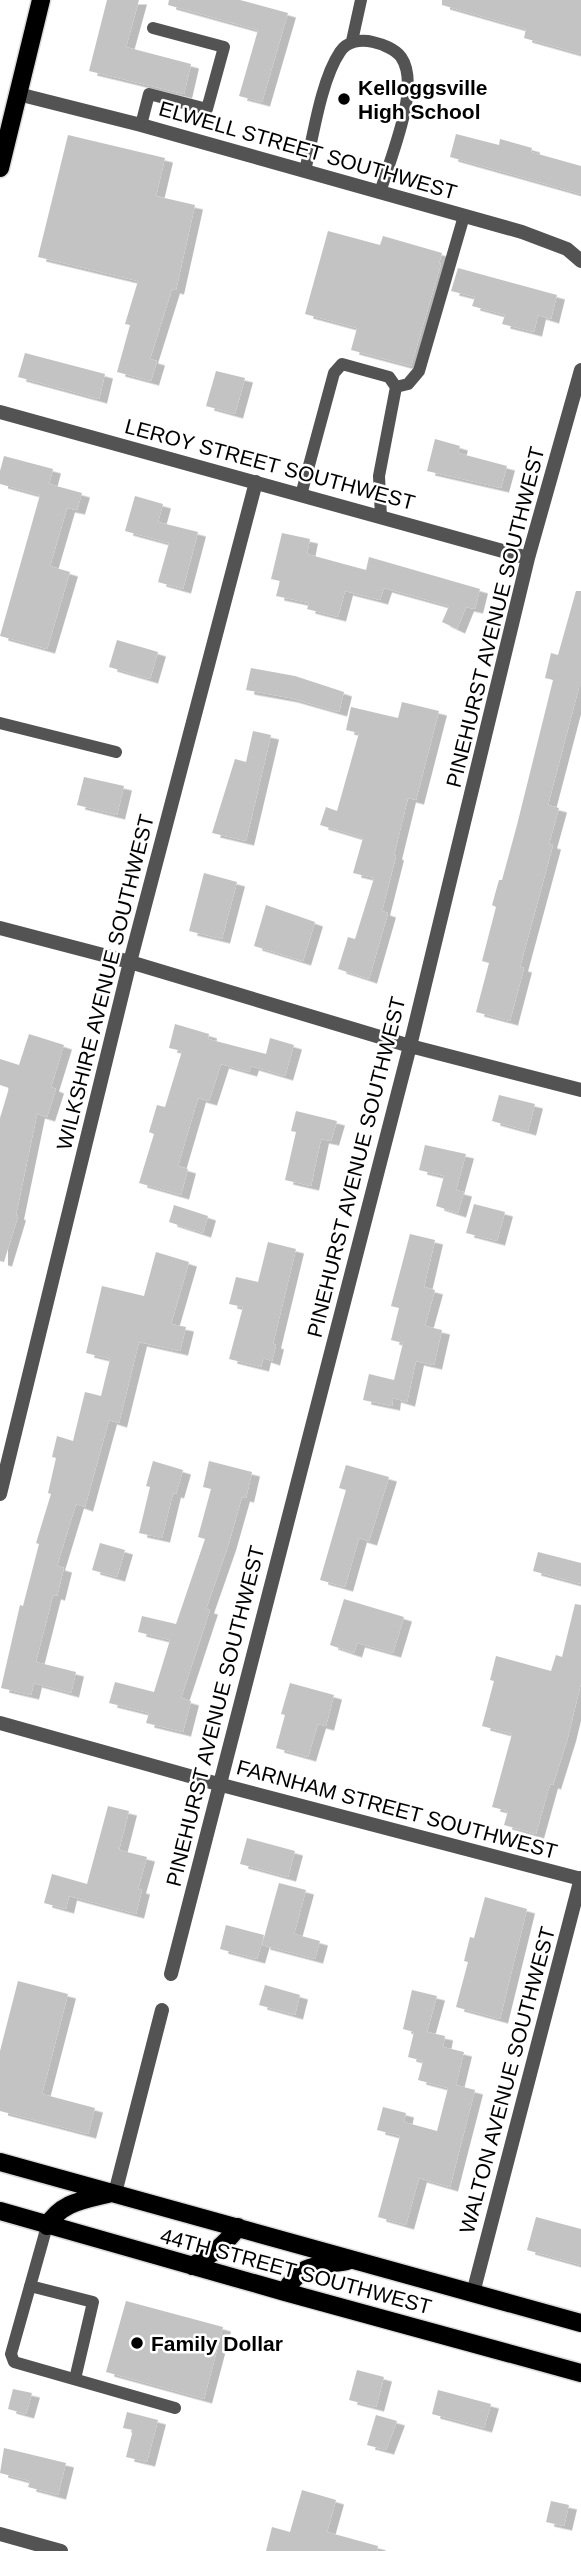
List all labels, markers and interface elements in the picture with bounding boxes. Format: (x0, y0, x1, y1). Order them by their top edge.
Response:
place label: Kelloggsville High School (358, 76, 488, 123)
marker: Kelloggsville High School (336, 91, 352, 107)
street label: ELWELL STREET SOUTHWEST (156, 96, 460, 204)
street label: LEROY STREET SOUTHWEST (123, 414, 418, 514)
street label: PINEHURST AVENUE SOUTHWEST (441, 444, 549, 790)
street label: WILKSHIRE AVENUE SOUTHWEST (52, 812, 158, 1152)
street label: PINEHURST AVENUE SOUTHWEST (302, 994, 410, 1340)
street label: PINEHURST AVENUE SOUTHWEST (161, 1543, 269, 1889)
street label: FARNHAM STREET SOUTHWEST (234, 1755, 560, 1863)
street label: WALTON AVENUE SOUTHWEST (455, 1924, 559, 2236)
street label: 44TH STREET SOUTHWEST (158, 2224, 434, 2318)
place label: Family Dollar (151, 2332, 283, 2355)
marker: Family Dollar (129, 2335, 145, 2351)

